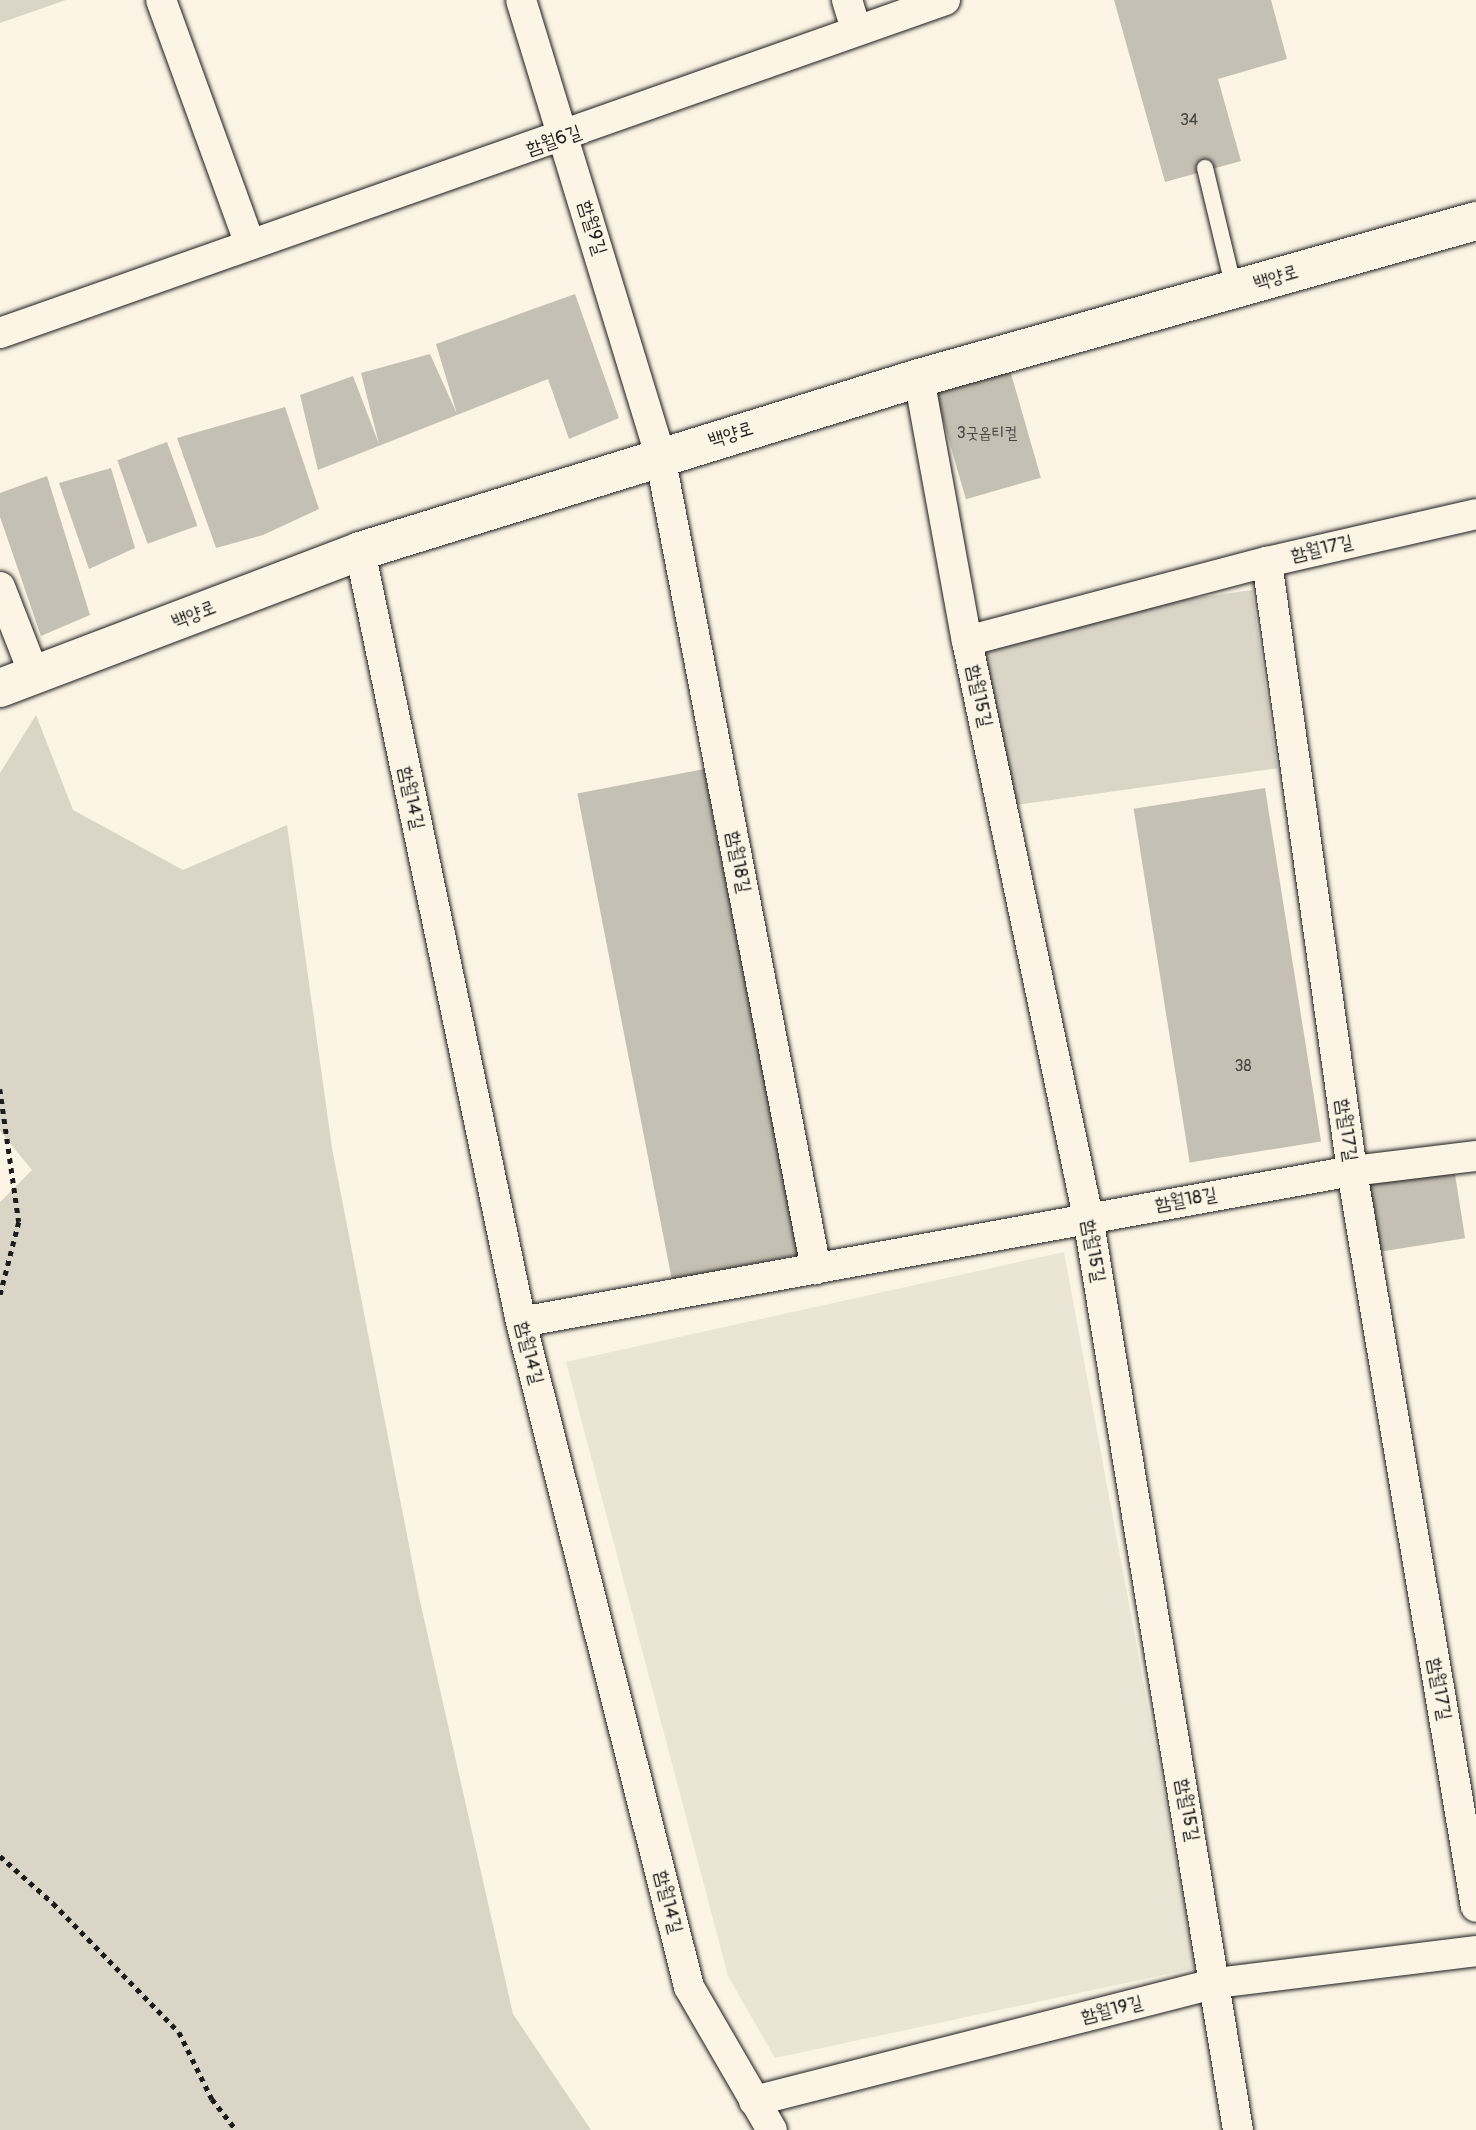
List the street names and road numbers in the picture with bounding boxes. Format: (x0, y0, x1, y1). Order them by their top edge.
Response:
street label: 함월6길 (523, 121, 585, 161)
street label: 함월9길 (573, 198, 611, 258)
street label: 백양로 (1251, 261, 1301, 295)
street label: 백양로 (706, 417, 756, 453)
street label: 함월17길 (1289, 531, 1355, 567)
street label: 백양로 (169, 596, 219, 634)
street label: 함월15길 (961, 663, 997, 729)
street label: 함월14길 (393, 764, 429, 832)
street label: 함월18길 (721, 829, 755, 895)
street label: 함월17길 (1330, 1097, 1362, 1163)
street label: 함월18길 (1153, 1183, 1219, 1217)
street label: 함월15길 (1076, 1218, 1110, 1284)
street label: 함월14길 (510, 1319, 548, 1387)
street label: 함월17길 (1422, 1656, 1456, 1722)
street label: 함월15길 (1170, 1777, 1204, 1843)
street label: 함월14길 (649, 1868, 687, 1936)
street label: 함월19길 (1079, 1991, 1145, 2029)

